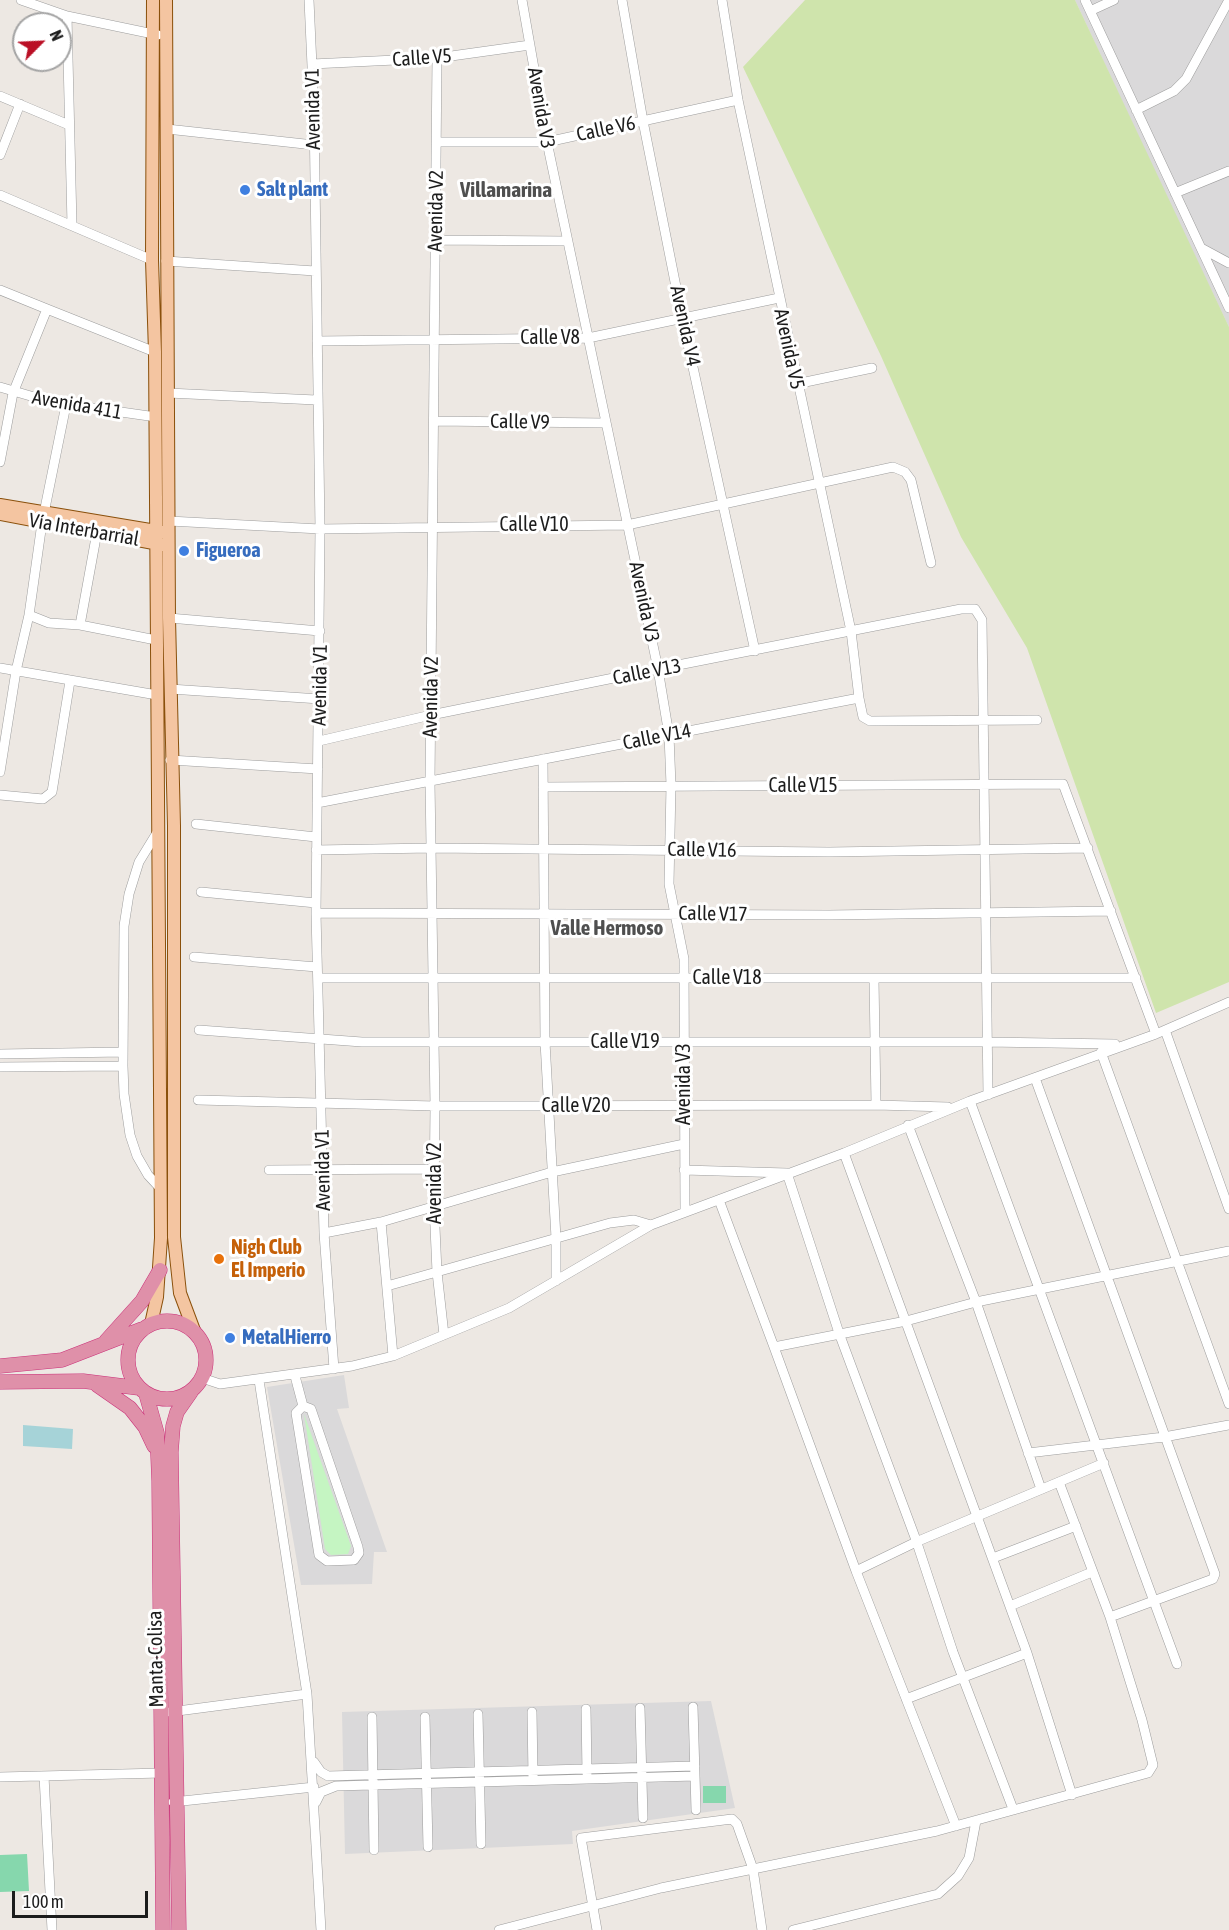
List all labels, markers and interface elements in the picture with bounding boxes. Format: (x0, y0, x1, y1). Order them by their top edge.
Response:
north arrow (12, 12, 72, 72)
text: N (46, 28, 67, 43)
street label: Calle V5 (391, 44, 453, 72)
street label: Avenida V3 (522, 66, 560, 150)
street label: Avenida V1 (300, 68, 326, 150)
street label: Calle V6 (574, 111, 638, 147)
street label: Avenida V2 (423, 170, 449, 252)
district label: Villamarina (460, 177, 552, 203)
place label: Salt plant (257, 178, 328, 202)
marker: Salt plant (238, 183, 252, 197)
street label: Avenida V4 (665, 283, 705, 369)
street label: Avenida V5 (769, 306, 809, 392)
street label: Calle V8 (520, 326, 580, 350)
street label: Avenida 411 (30, 385, 124, 425)
street label: Calle V9 (490, 409, 550, 435)
street label: Vía Interbarrial (27, 508, 141, 552)
street label: Calle V10 (499, 513, 569, 537)
place label: Figueroa (196, 539, 261, 563)
marker: Figueroa (177, 544, 191, 558)
street label: Avenida V3 (624, 559, 664, 645)
street label: Avenida V1 (307, 644, 333, 726)
street label: Calle V13 (611, 654, 683, 690)
street label: Avenida V2 (418, 656, 444, 738)
street label: Calle V14 (621, 719, 693, 755)
street label: Calle V15 (768, 774, 838, 798)
street label: Calle V16 (667, 837, 737, 863)
street label: Calle V17 (678, 901, 748, 927)
district label: Valle Hermoso (551, 915, 663, 941)
street label: Calle V18 (692, 966, 762, 990)
street label: Calle V19 (590, 1030, 660, 1054)
street label: Avenida V3 (672, 1043, 696, 1125)
street label: Calle V20 (541, 1094, 611, 1118)
street label: Avenida V1 (310, 1129, 336, 1211)
street label: Avenida V2 (423, 1142, 447, 1224)
place label: Nigh Club El Imperio (231, 1236, 306, 1283)
marker: Nigh Club El Imperio (212, 1252, 226, 1266)
place label: MetalHierro (242, 1326, 331, 1350)
marker: MetalHierro (223, 1331, 237, 1345)
street label: Manta-Colisa (143, 1610, 169, 1708)
scale bar (15, 1879, 152, 1917)
text: 100 m (23, 1891, 64, 1912)

